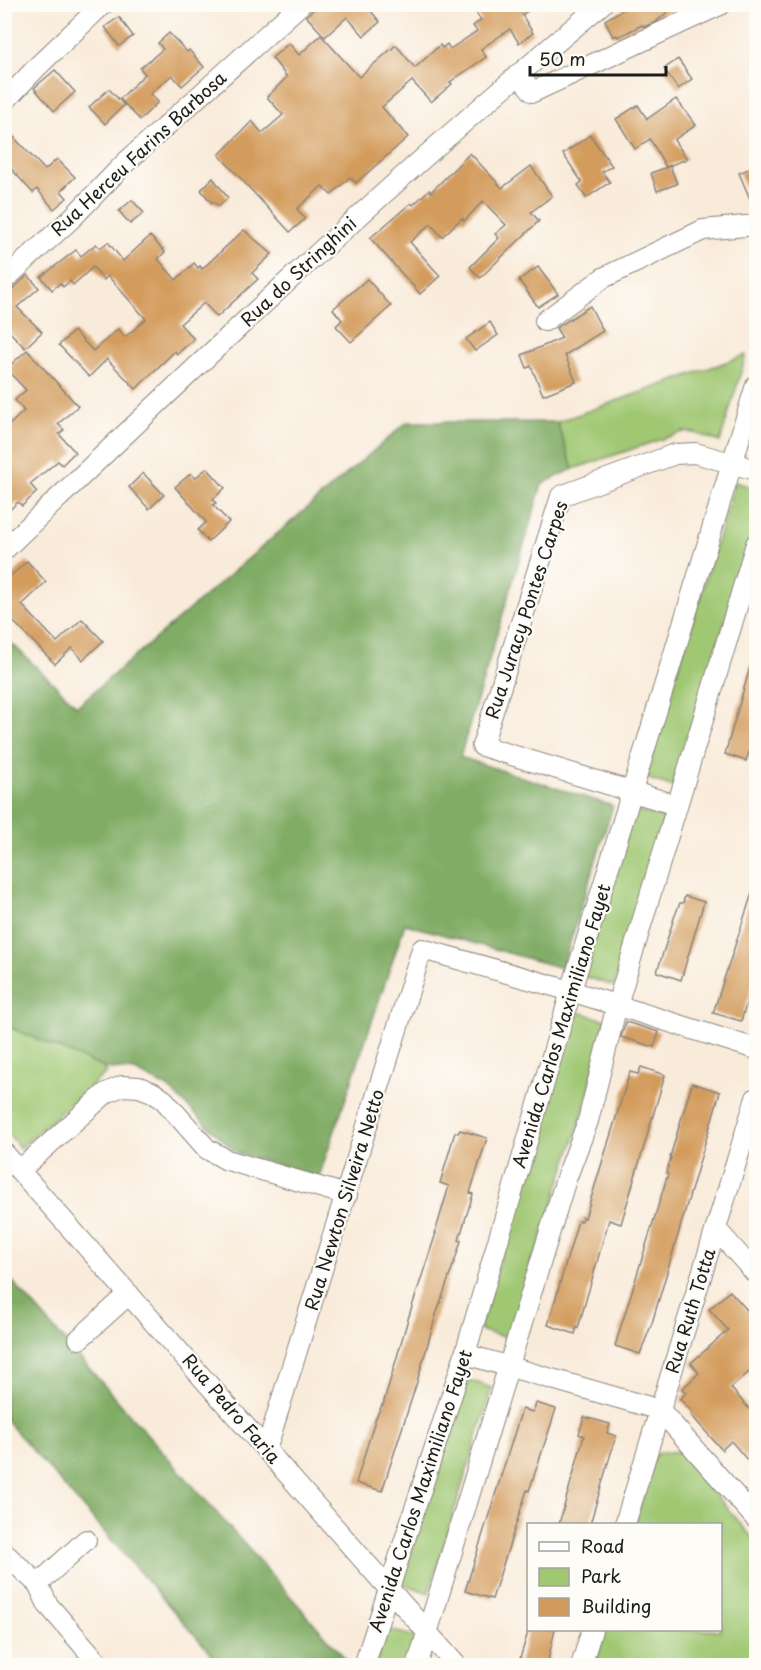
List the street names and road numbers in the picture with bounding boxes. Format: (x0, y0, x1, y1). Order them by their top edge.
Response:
street label: Rua Herceu Farins Barbosa (44, 64, 232, 242)
street label: Rua do Stringhini (234, 210, 362, 332)
street label: Rua Juracy Pontes Carpes (478, 497, 574, 722)
street label: Avenida Carlos Maximiliano Fayet (504, 880, 617, 1171)
street label: Rua Newton Silveira Netto (297, 1086, 390, 1313)
street label: Rua Ruth Totta (658, 1244, 722, 1377)
street label: Avenida Carlos Maximiliano Fayet (361, 1346, 478, 1635)
street label: Rua Pedro Faria (177, 1347, 288, 1469)

